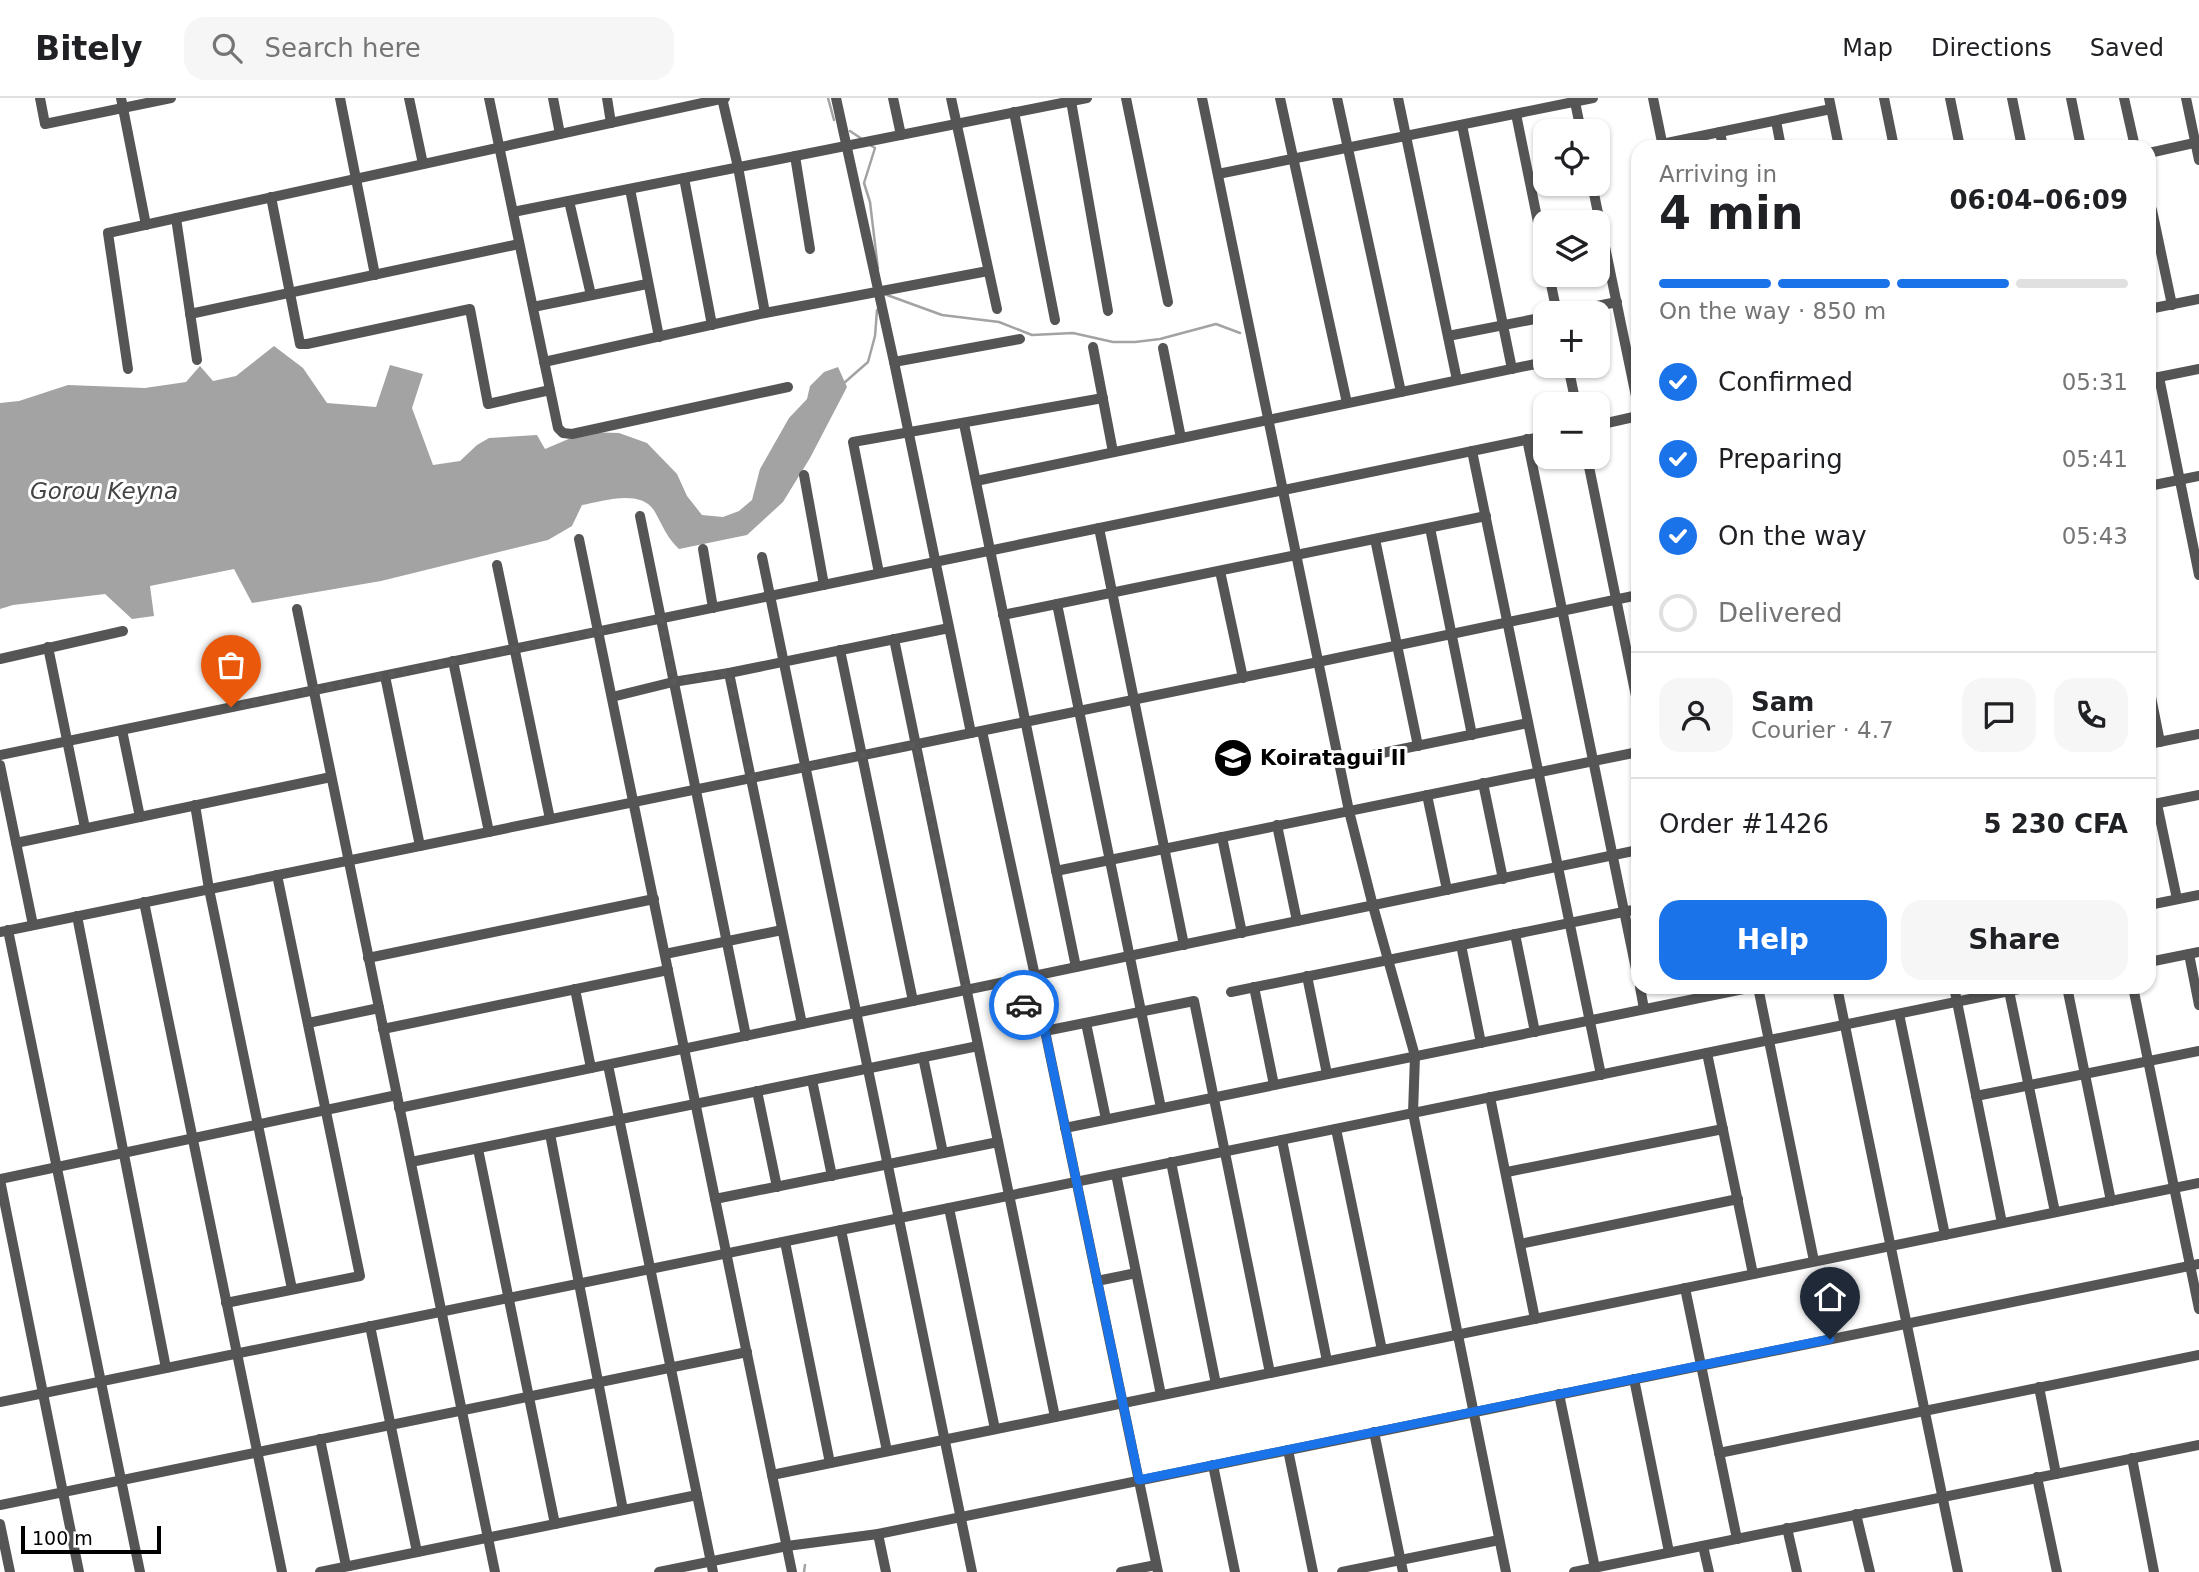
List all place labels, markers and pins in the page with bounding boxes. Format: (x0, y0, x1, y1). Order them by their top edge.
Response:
pin (201, 635, 261, 707)
school or university icon: Koiratagui II (1212, 737, 1254, 779)
place label: Koiratagui II (1260, 746, 1406, 770)
pin (1800, 1267, 1860, 1339)

